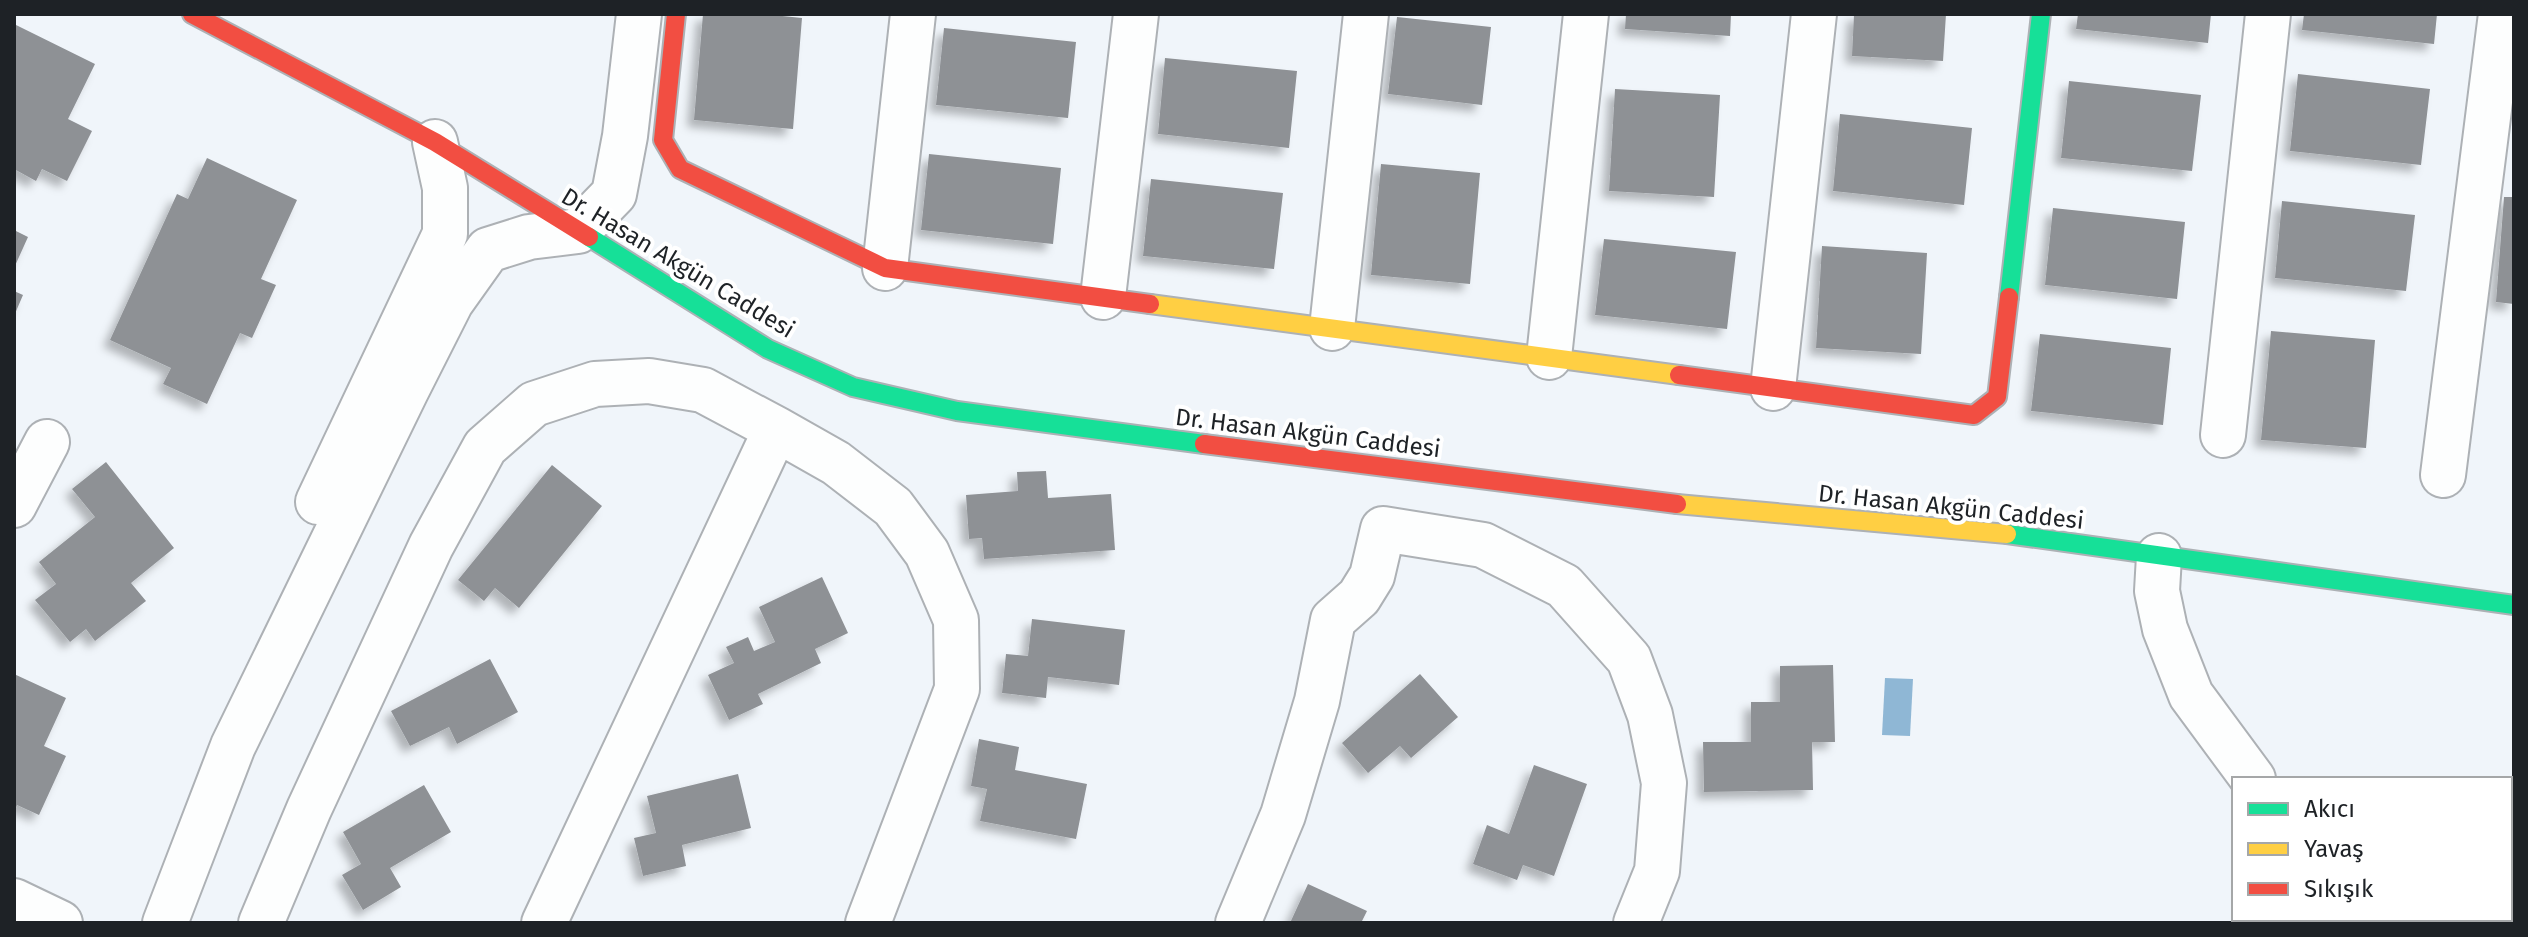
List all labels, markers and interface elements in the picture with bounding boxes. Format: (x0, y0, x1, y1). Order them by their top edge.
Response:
street label: Dr. Hasan Akgün Caddesi (556, 182, 800, 344)
street label: Dr. Hasan Akgün Caddesi (1174, 403, 1442, 463)
street label: Dr. Hasan Akgün Caddesi (1817, 479, 2085, 535)
legend (2232, 777, 2512, 921)
text: Akıcı (2304, 795, 2355, 823)
text: Yavaş (2304, 835, 2363, 863)
text: Sıkışık (2304, 875, 2374, 903)

